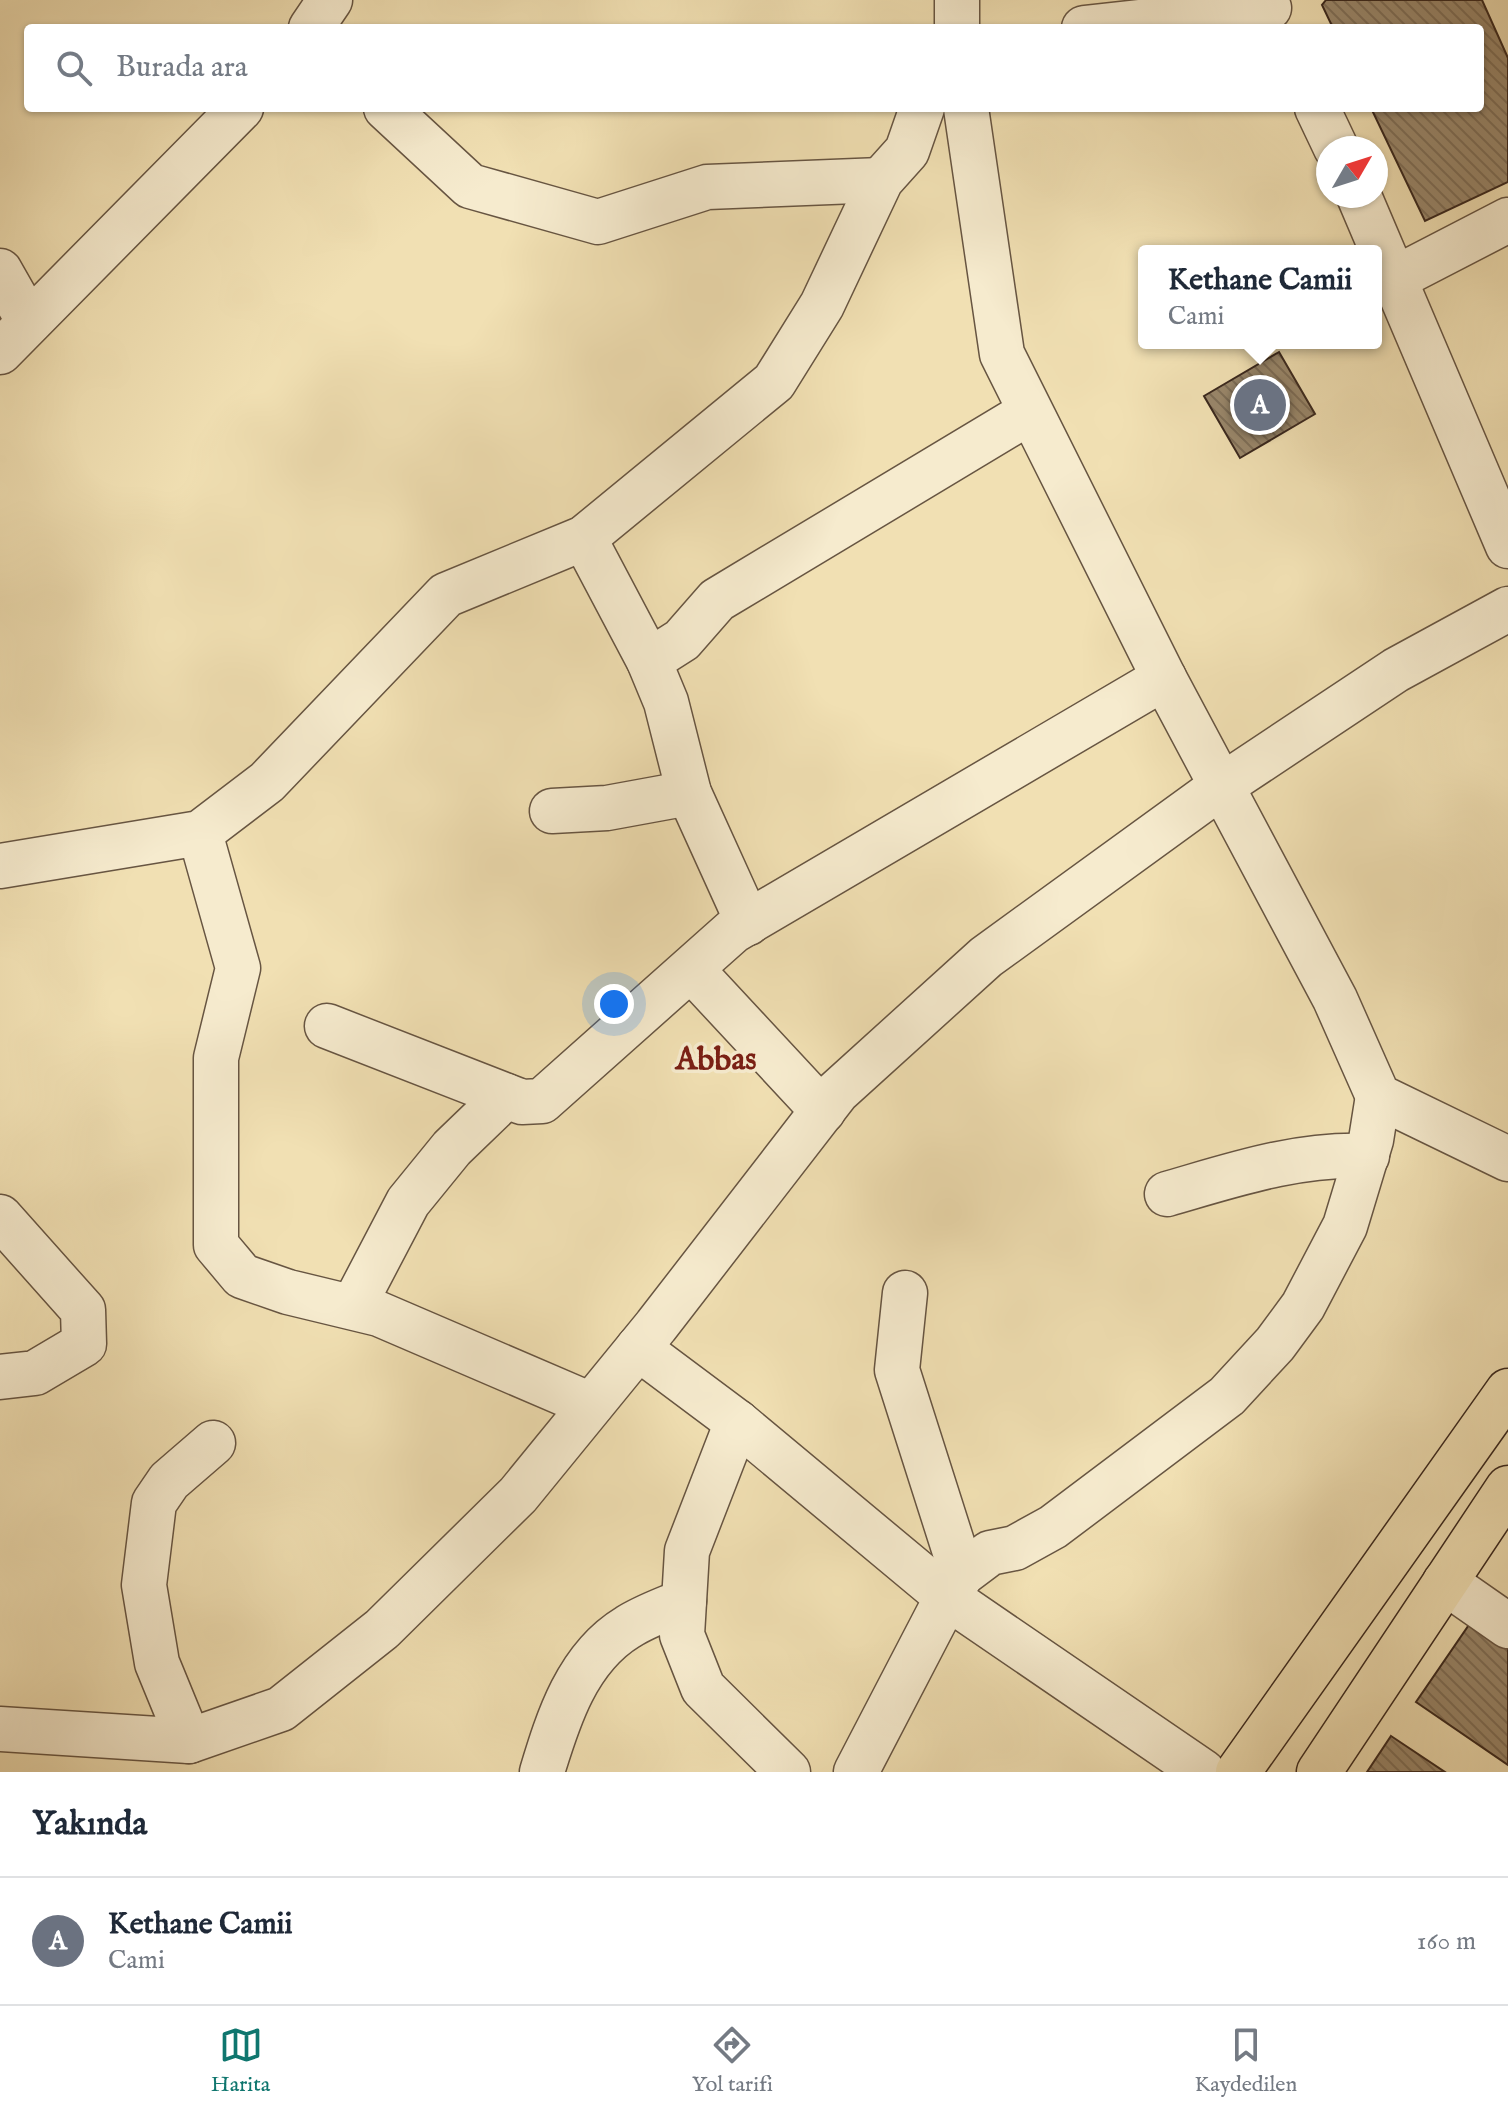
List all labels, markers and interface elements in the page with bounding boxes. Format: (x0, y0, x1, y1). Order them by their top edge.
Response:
search box (24, 24, 1484, 112)
icon: search (52, 46, 96, 90)
text: Burada ara (116, 49, 248, 87)
north arrow (1316, 136, 1388, 208)
popup (1138, 245, 1382, 349)
text: Kethane Camii (1168, 262, 1352, 300)
text: Cami (1168, 300, 1225, 333)
pin: A (1234, 375, 1286, 435)
your location (594, 984, 634, 1024)
district label: Abbas (674, 1040, 756, 1081)
text: Yakında (32, 1803, 147, 1846)
text: Kethane Camii (108, 1906, 293, 1944)
text: A (49, 1925, 67, 1958)
text: 160 m (1417, 1925, 1476, 1958)
text: Cami (108, 1944, 165, 1977)
tab: Harita (211, 2023, 270, 2099)
tab: Yol tarifi (692, 2023, 773, 2099)
tab: Kaydedilen (1194, 2023, 1297, 2099)

